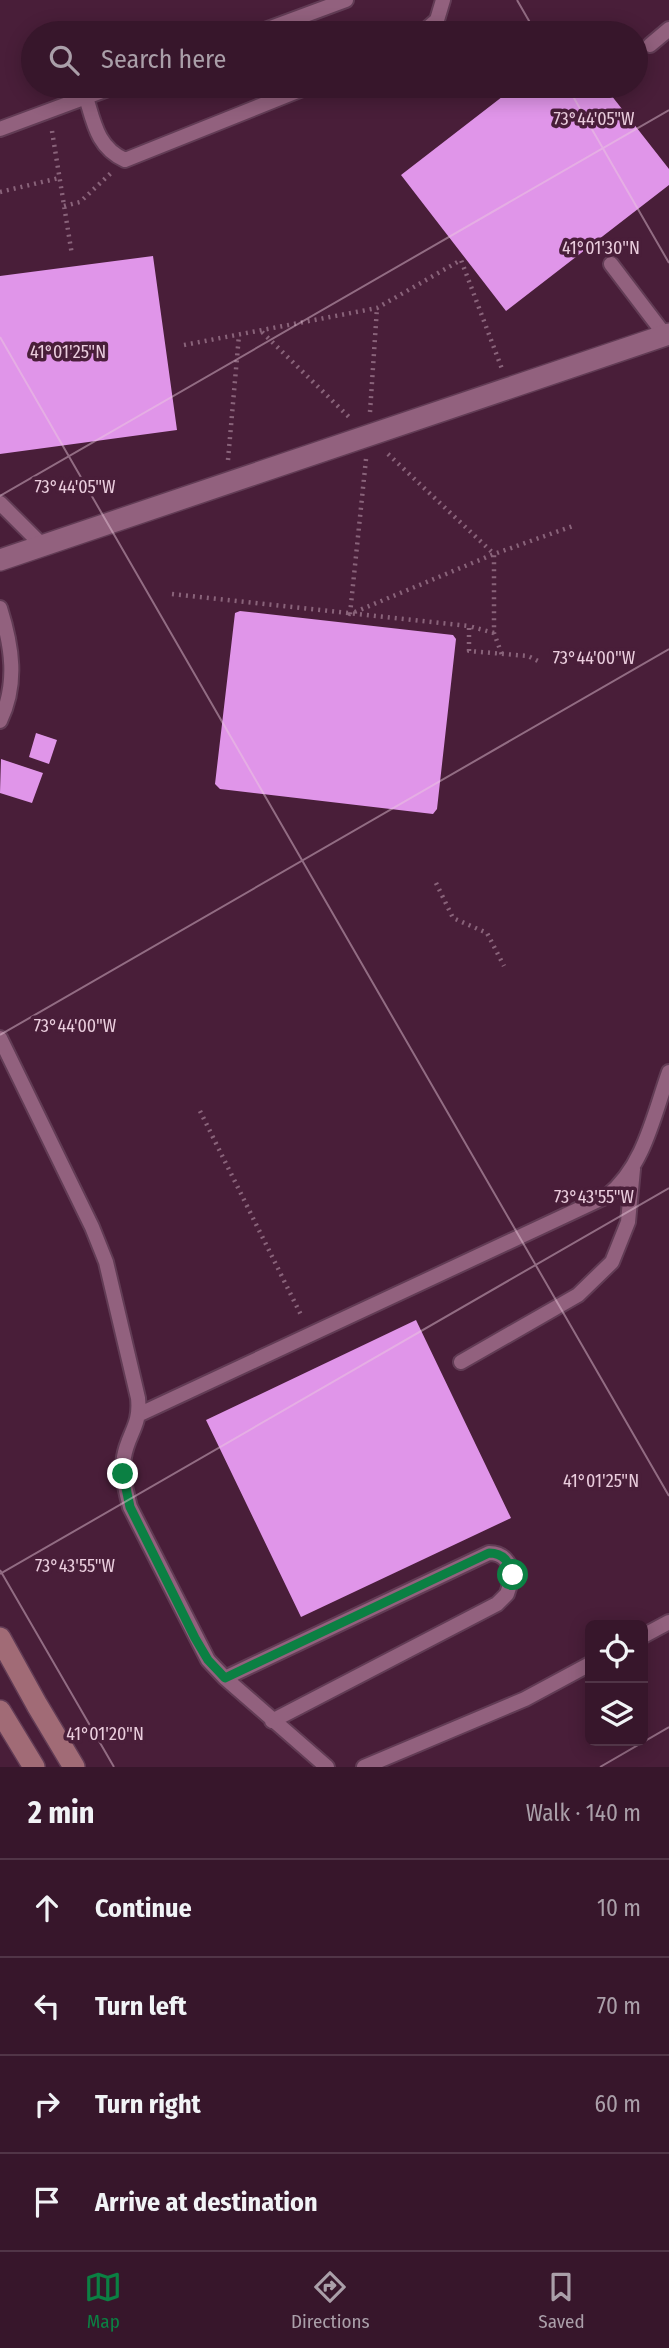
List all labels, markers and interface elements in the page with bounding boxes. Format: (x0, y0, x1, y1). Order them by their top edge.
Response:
search box (21, 21, 648, 98)
icon: search (45, 41, 83, 79)
text: Search here (101, 44, 226, 75)
text: 73°44'05"W (553, 108, 635, 130)
text: 41°01'30"N (562, 237, 640, 259)
text: 41°01'25"N (30, 341, 106, 363)
text: 73°44'05"W (34, 476, 116, 498)
text: 73°44'00"W (553, 647, 636, 669)
text: 73°44'00"W (34, 1015, 117, 1037)
text: 73°43'55"W (554, 1186, 635, 1208)
route end (107, 1458, 138, 1489)
text: 41°01'25"N (563, 1470, 639, 1492)
text: 73°43'55"W (35, 1555, 116, 1577)
route start (497, 1559, 528, 1590)
map controls (585, 1620, 648, 1746)
button: locate (585, 1620, 648, 1683)
button: layers (585, 1683, 648, 1746)
text: 41°01'20"N (66, 1723, 144, 1745)
text: 2 min (28, 1795, 95, 1831)
text: Walk · 140 m (526, 1799, 641, 1827)
icon: ahead (28, 1889, 66, 1927)
text: Continue (95, 1893, 192, 1924)
text: 10 m (597, 1894, 641, 1922)
icon: left (28, 1987, 66, 2025)
text: Turn left (95, 1991, 187, 2022)
text: 70 m (597, 1992, 641, 2020)
icon: right (28, 2085, 66, 2123)
text: Turn right (95, 2089, 201, 2120)
text: 60 m (595, 2090, 641, 2118)
icon: arrive (28, 2183, 66, 2221)
text: Arrive at destination (95, 2187, 318, 2218)
tab: Map (84, 2268, 122, 2333)
tab: Directions (291, 2268, 370, 2333)
tab: Saved (538, 2268, 585, 2333)

